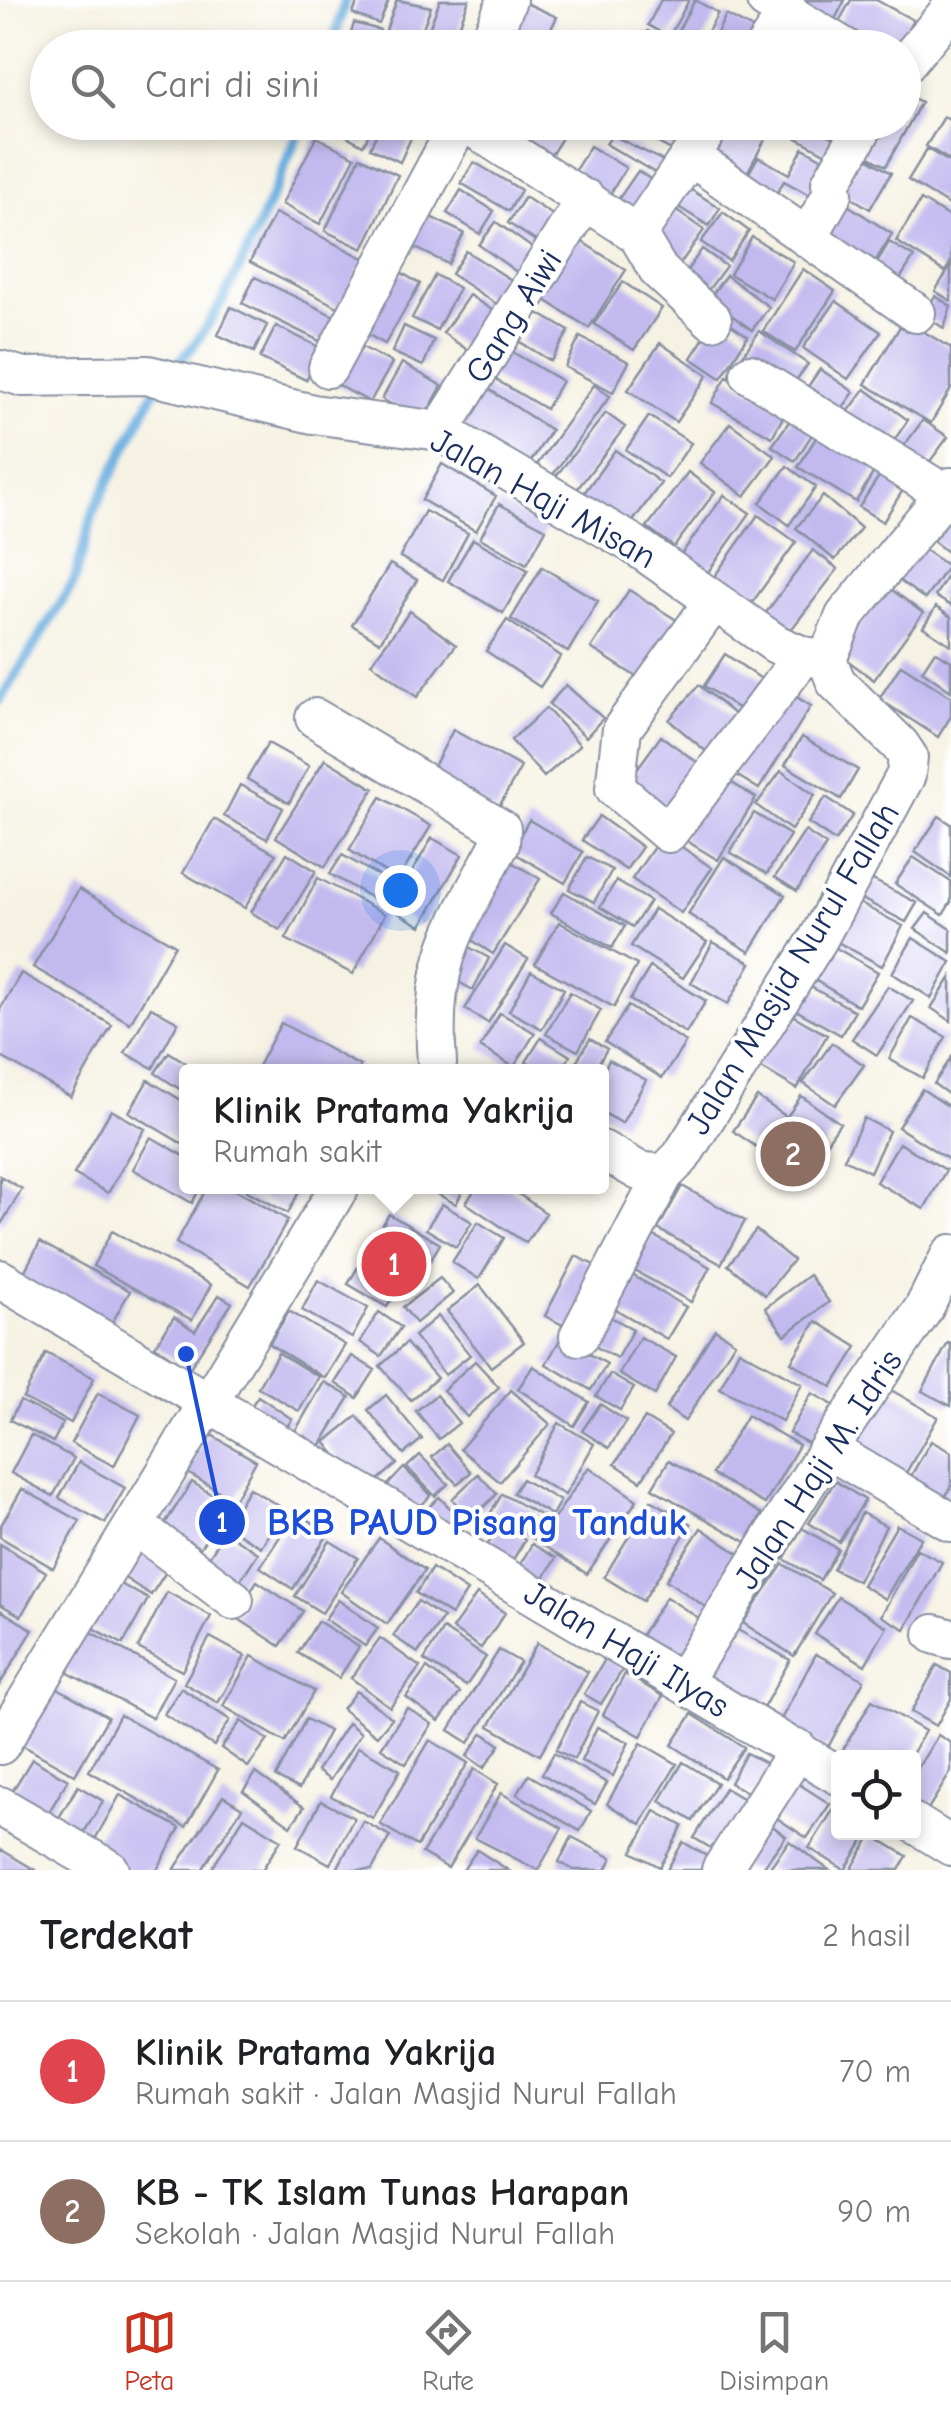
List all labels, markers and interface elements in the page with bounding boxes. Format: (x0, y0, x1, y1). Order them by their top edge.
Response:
search box (30, 30, 921, 140)
icon: search (65, 58, 120, 113)
text: Cari di sini (145, 63, 320, 107)
street label: Gang Aiwi (456, 242, 571, 391)
street label: Jalan Haji Misan (424, 420, 664, 577)
street label: Jalan Masjid Nurul Fallah (677, 795, 908, 1142)
your location (375, 865, 426, 916)
popup (179, 1064, 609, 1194)
text: Klinik Pratama Yakrija (213, 1089, 575, 1133)
pin: 2 (760, 1116, 826, 1192)
text: Rumah sakit (213, 1133, 381, 1170)
pin: 1 (362, 1226, 426, 1302)
street label: Jalan Haji M. Idris (726, 1342, 911, 1597)
callout: BKB PAUD Pisang Tanduk (197, 1488, 707, 1556)
text: BKB PAUD Pisang Tanduk (267, 1501, 687, 1545)
text: 1 (216, 1505, 228, 1540)
street label: Jalan Haji Ilyas (517, 1572, 736, 1727)
map controls (831, 1750, 921, 1840)
button: locate (831, 1750, 921, 1840)
text: Terdekat (40, 1911, 192, 1960)
text: 2 hasil (822, 1917, 911, 1954)
text: Klinik Pratama Yakrija (135, 2031, 496, 2075)
text: 1 (66, 2053, 79, 2090)
text: 70 m (839, 2053, 911, 2090)
text: Rumah sakit · Jalan Masjid Nurul Fallah (135, 2075, 677, 2112)
text: KB - TK Islam Tunas Harapan (135, 2171, 630, 2215)
text: 2 (65, 2193, 80, 2230)
text: 90 m (837, 2193, 911, 2230)
text: Sekolah · Jalan Masjid Nurul Fallah (135, 2215, 615, 2252)
tab: Peta (122, 2305, 177, 2397)
tab: Rute (421, 2305, 476, 2397)
tab: Disimpan (719, 2305, 829, 2397)

